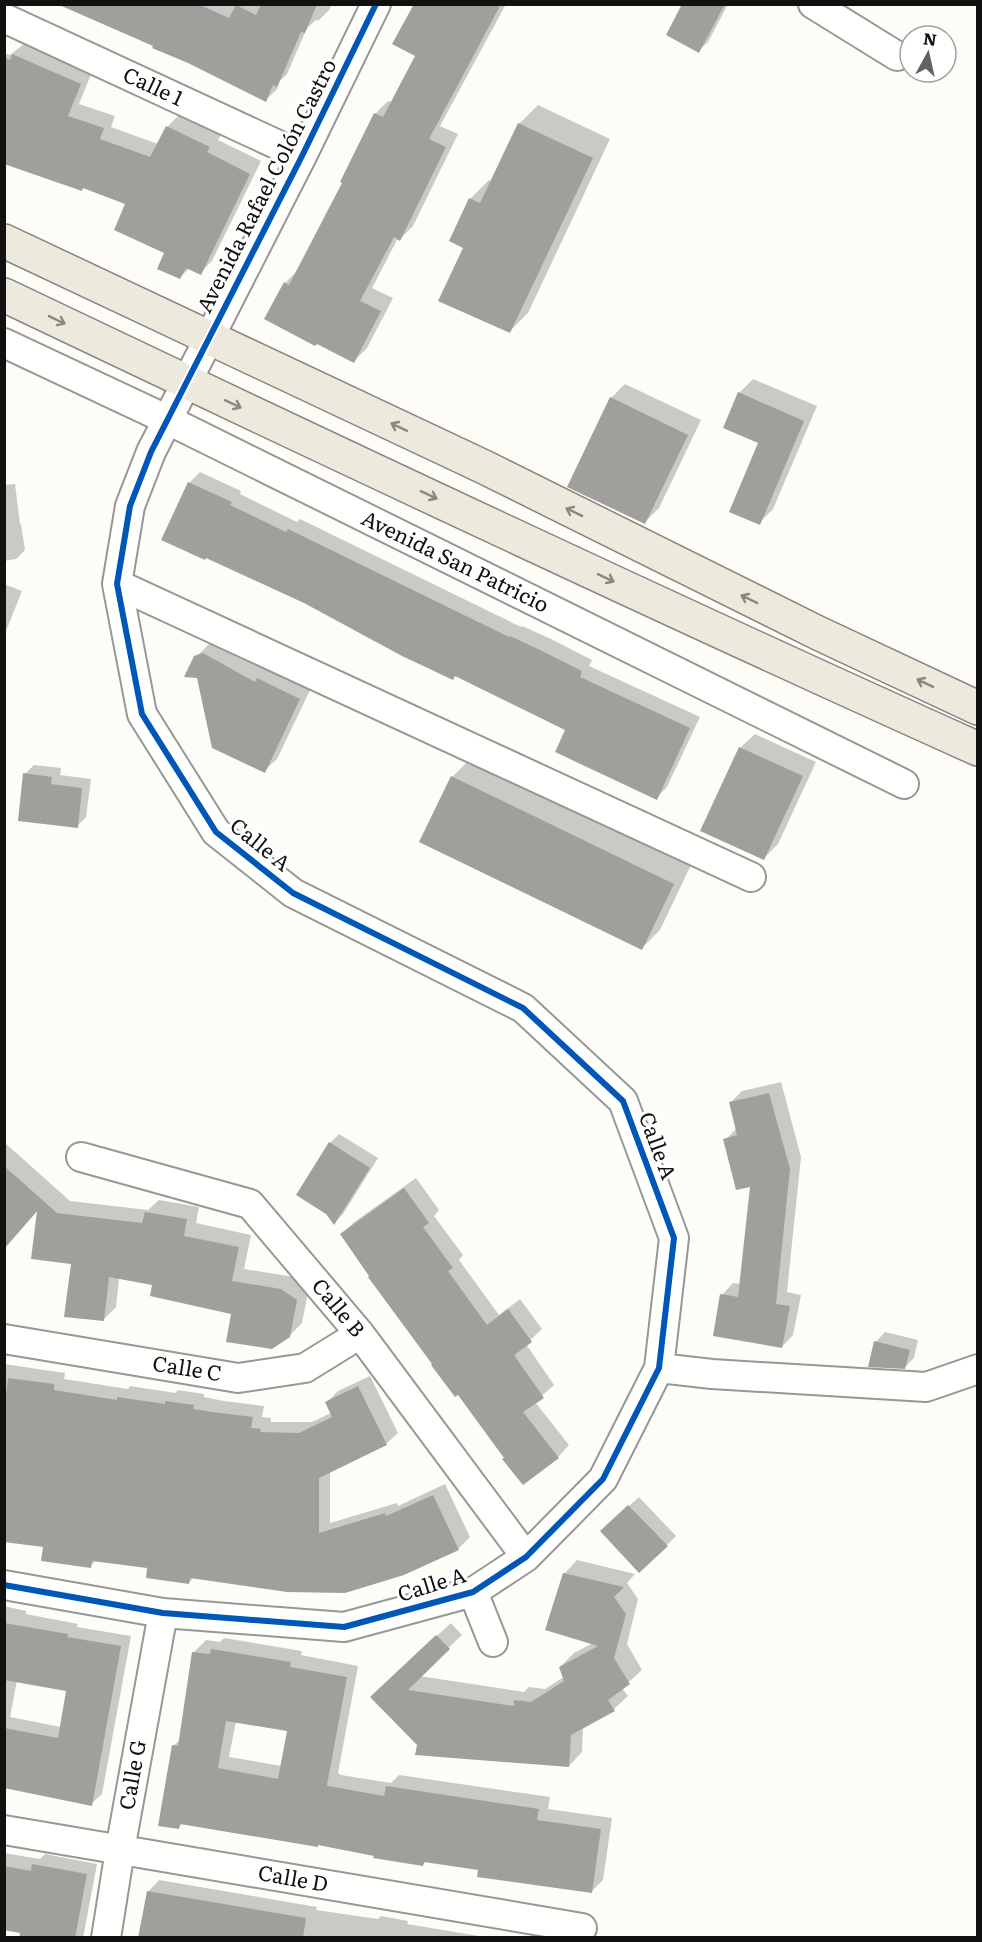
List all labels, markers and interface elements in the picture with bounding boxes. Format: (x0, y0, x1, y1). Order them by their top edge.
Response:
north arrow (898, 24, 958, 84)
text: N (922, 25, 939, 51)
street label: Avenida Rafael Colón Castro (187, 53, 342, 317)
street label: Calle 1 (119, 57, 190, 112)
one-way arrow (48, 315, 66, 326)
one-way arrow (224, 398, 242, 410)
one-way arrow (390, 420, 408, 432)
one-way arrow (419, 490, 437, 502)
street label: Avenida San Patricio (357, 501, 555, 619)
one-way arrow (566, 505, 584, 517)
one-way arrow (596, 573, 614, 585)
one-way arrow (740, 592, 758, 604)
one-way arrow (916, 677, 934, 689)
street label: Calle A (225, 809, 299, 878)
street label: Calle A (633, 1107, 686, 1184)
street label: Calle B (306, 1270, 374, 1343)
street label: Calle C (151, 1346, 224, 1387)
street label: Calle A (393, 1557, 470, 1608)
street label: Calle G (109, 1737, 152, 1812)
street label: Calle D (256, 1855, 331, 1898)

